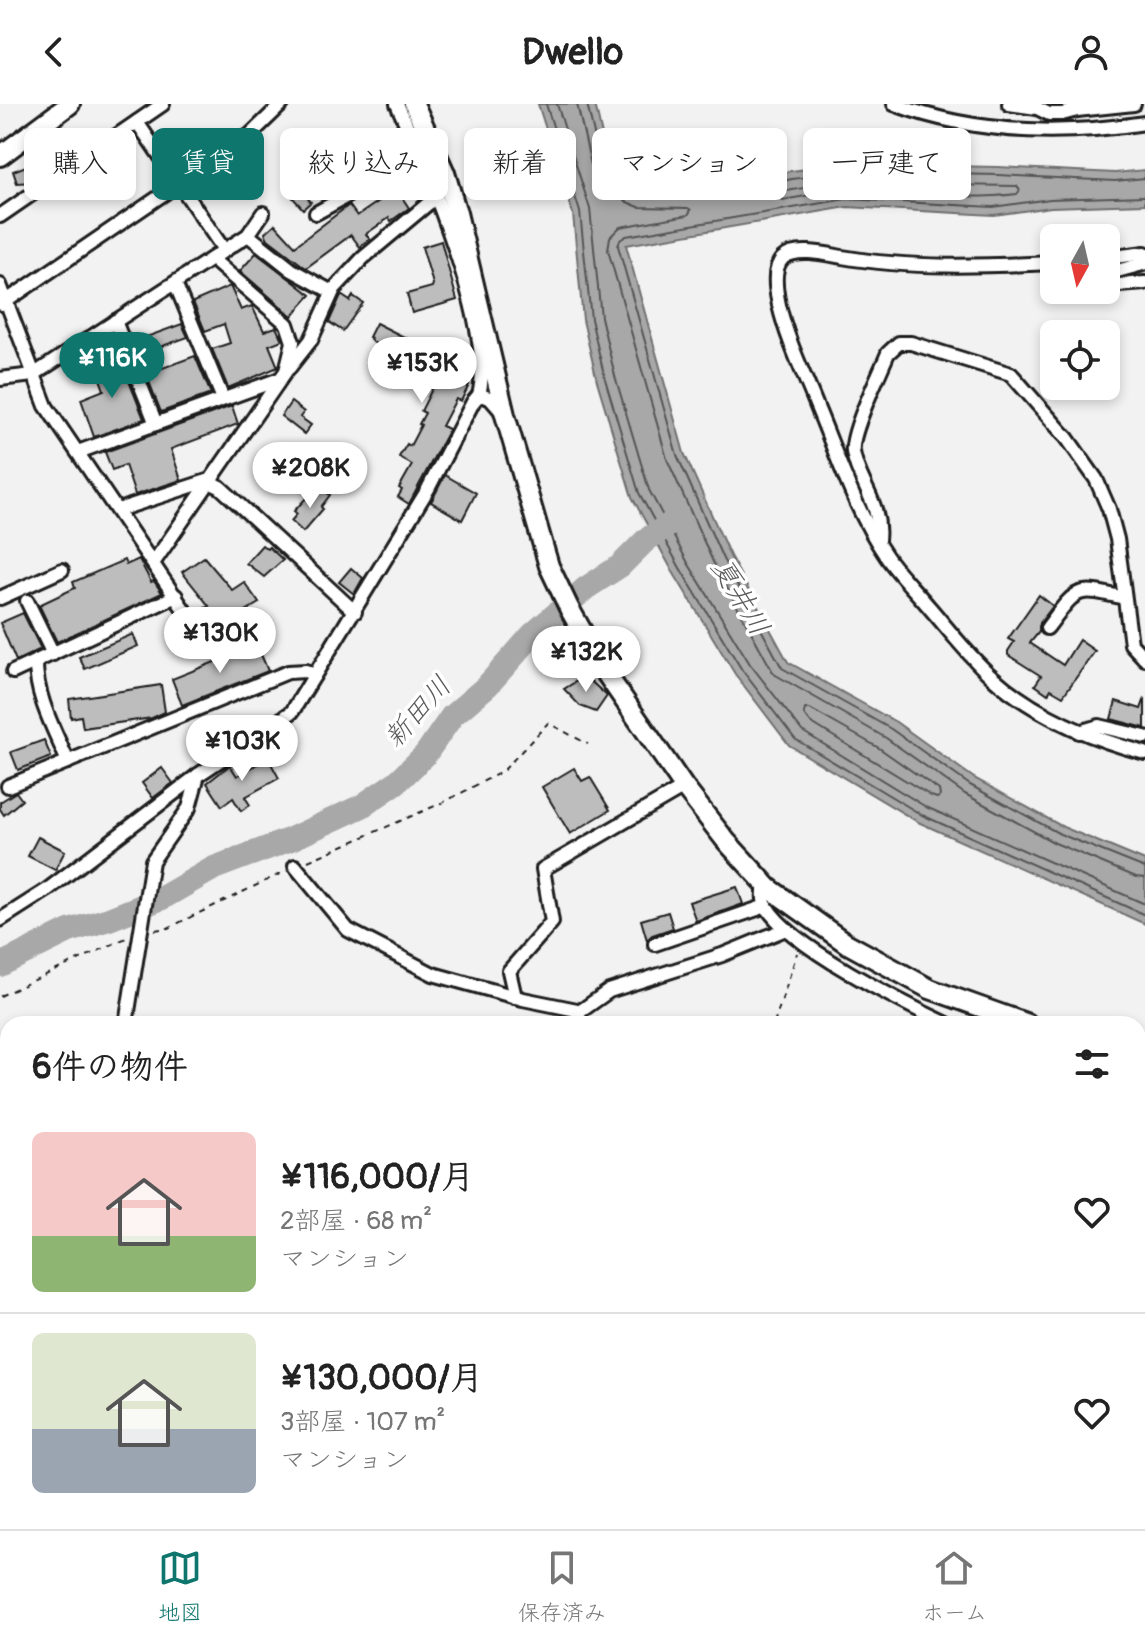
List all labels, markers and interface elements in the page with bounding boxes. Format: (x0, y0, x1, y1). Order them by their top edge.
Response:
icon: back (32, 30, 76, 74)
text: Dwello (522, 30, 623, 75)
icon: person (1069, 30, 1113, 74)
chip: 購入 (24, 128, 136, 200)
chip: 賃貸 (152, 128, 264, 200)
chip: 絞り込み (280, 128, 448, 200)
chip: 新着 (464, 128, 576, 200)
chip: マンション (592, 128, 787, 200)
chip: 一戸建て (803, 128, 971, 200)
north arrow (1040, 224, 1120, 304)
map controls (1040, 224, 1120, 400)
button: locate (1040, 320, 1120, 400)
pin: ¥116K (56, 332, 168, 400)
pin: ¥153K (366, 337, 478, 405)
text: ¥116K (77, 342, 147, 374)
text: ¥153K (386, 347, 458, 379)
pin: ¥208K (254, 442, 366, 510)
text: ¥208K (270, 452, 350, 484)
water label: 夏井川 (703, 552, 777, 642)
pin: ¥130K (164, 607, 276, 675)
text: ¥130K (182, 617, 258, 649)
pin: ¥132K (530, 626, 642, 694)
text: ¥132K (550, 636, 622, 668)
water label: 新田川 (377, 669, 459, 755)
pin: ¥103K (186, 715, 298, 783)
text: ¥103K (204, 725, 280, 757)
icon: filters (1070, 1042, 1114, 1086)
text: 6件の物件 (32, 1046, 188, 1089)
text: ¥116,000/月 (280, 1156, 474, 1199)
icon: home (96, 1164, 192, 1260)
icon: heart (1070, 1190, 1114, 1234)
text: 2部屋 · 68 m² (280, 1205, 432, 1237)
text: マンション (280, 1243, 409, 1275)
text: ¥130,000/月 (280, 1357, 484, 1400)
icon: home (96, 1365, 192, 1461)
icon: heart (1070, 1391, 1114, 1435)
text: 3部屋 · 107 m² (280, 1406, 446, 1438)
text: マンション (280, 1444, 409, 1476)
tab: 地図 (158, 1546, 202, 1627)
tab: 保存済み (518, 1546, 606, 1627)
tab: ホーム (922, 1546, 987, 1627)

